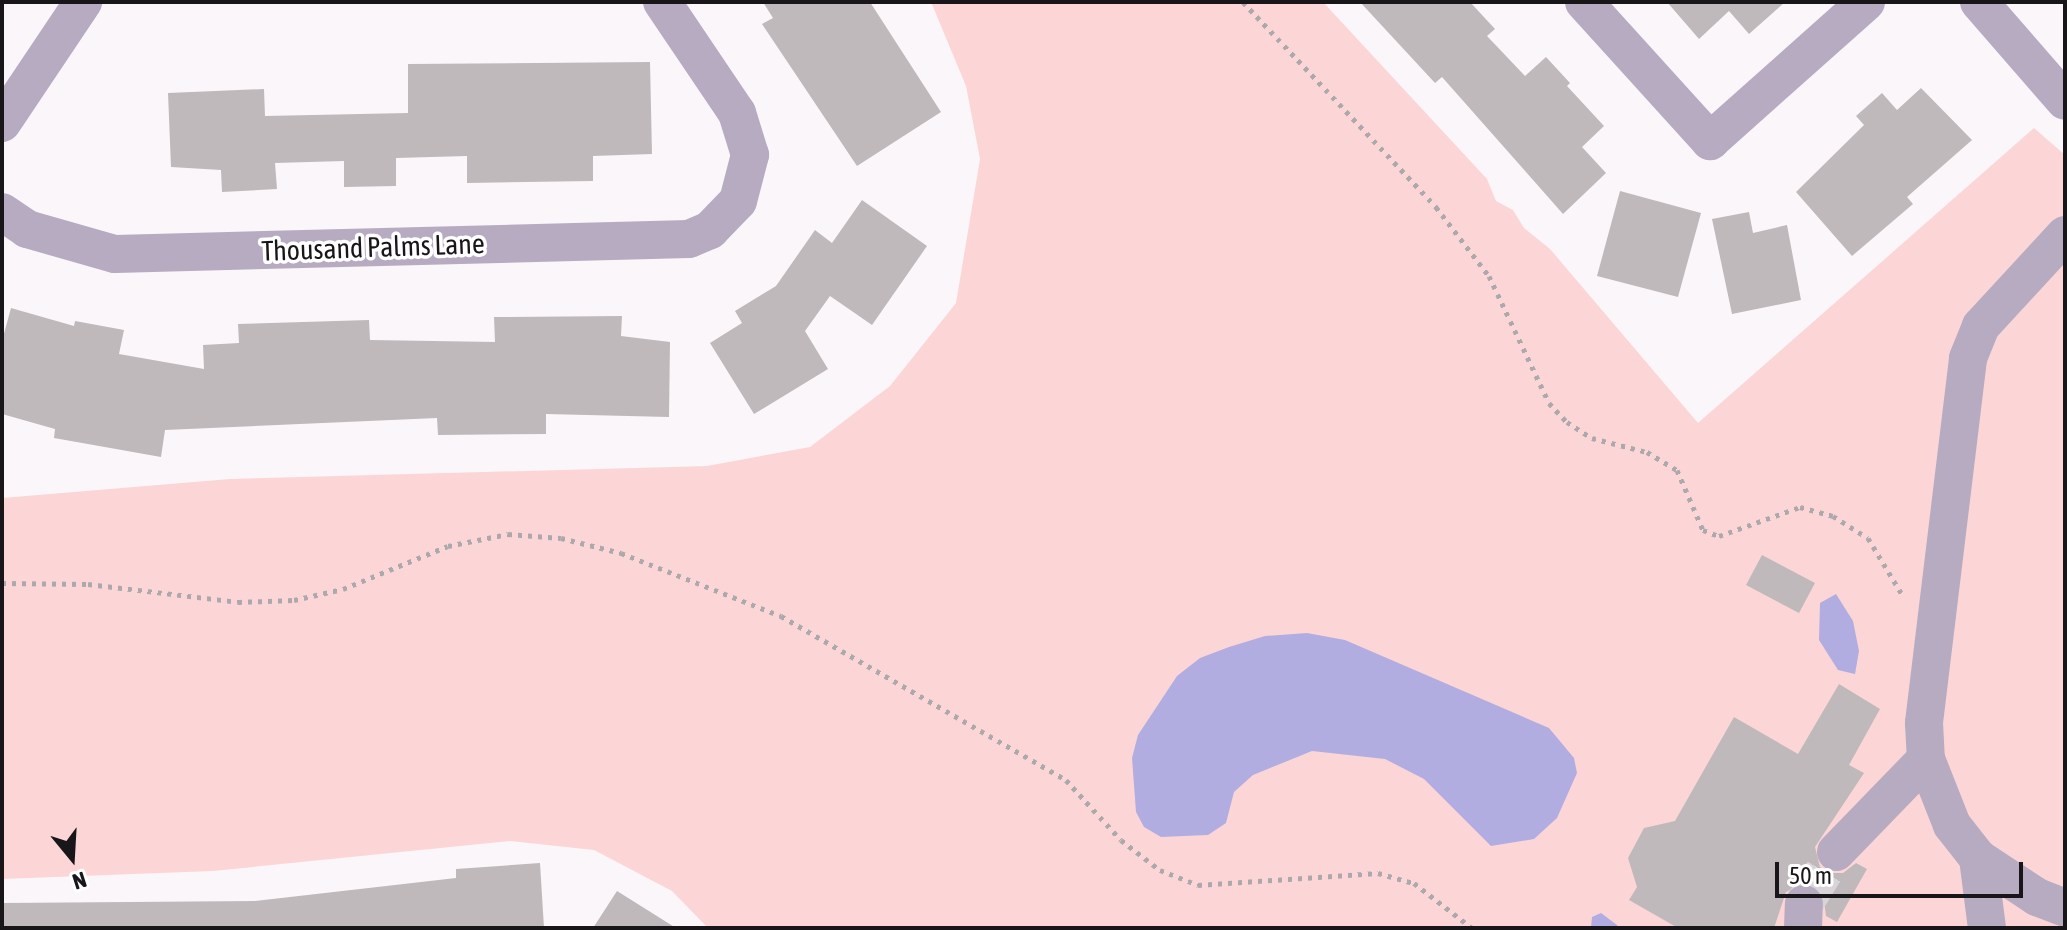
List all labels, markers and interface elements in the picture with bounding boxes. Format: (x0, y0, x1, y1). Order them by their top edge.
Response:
street label: Thousand Palms Lane (261, 226, 485, 268)
north arrow (32, 818, 112, 898)
scale bar (1779, 846, 2027, 896)
text: 50 m (1789, 862, 1832, 889)
text: N (69, 866, 90, 895)

